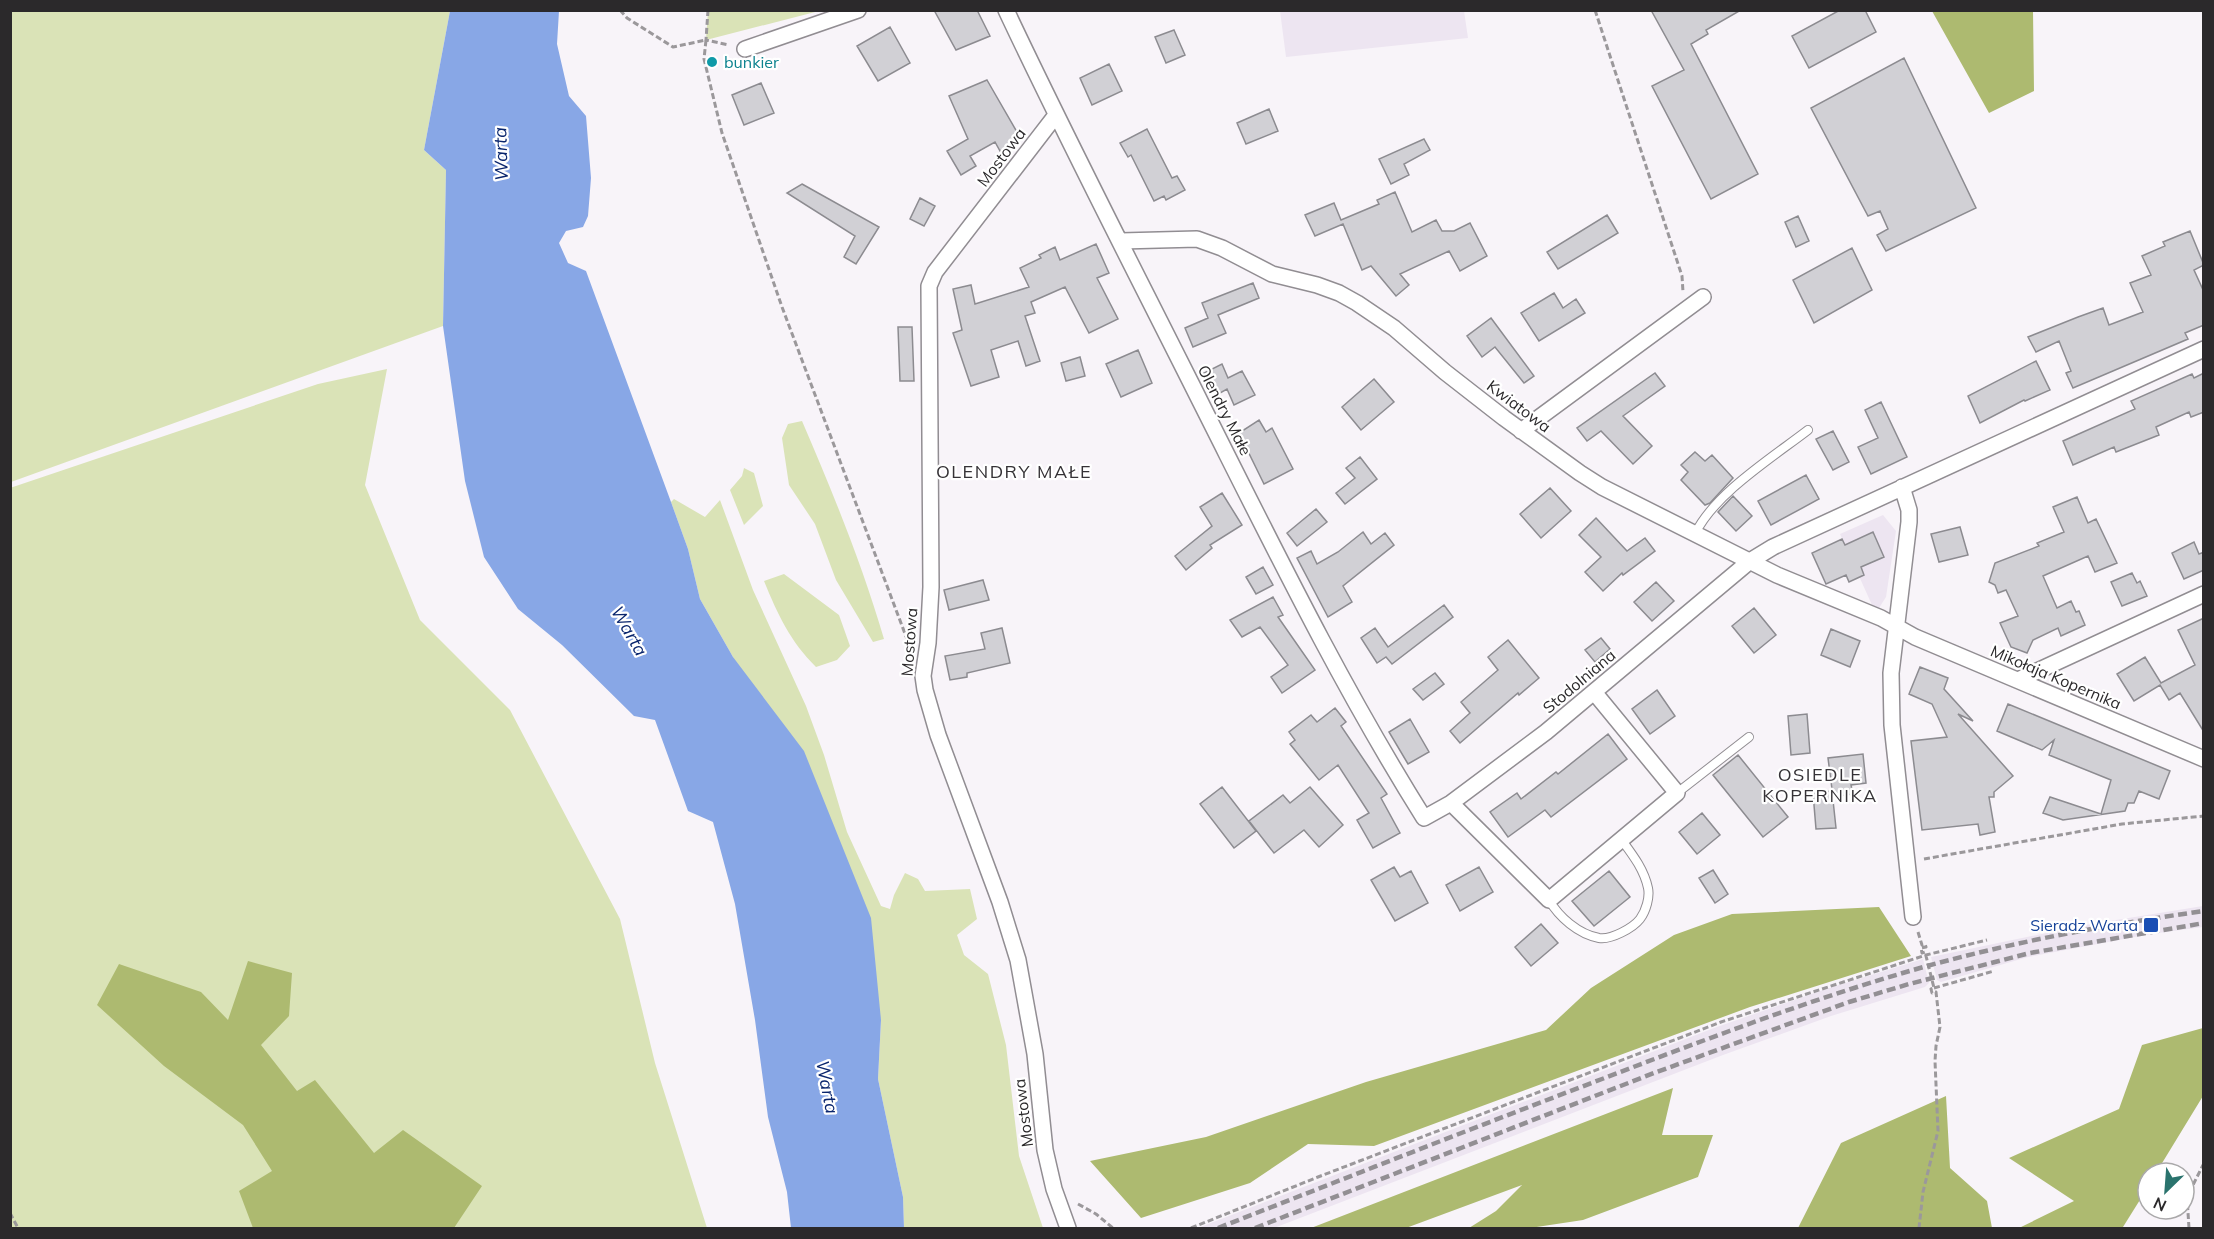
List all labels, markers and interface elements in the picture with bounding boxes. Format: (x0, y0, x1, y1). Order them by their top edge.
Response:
place label: bunkier (724, 52, 779, 72)
marker: bunkier (705, 55, 719, 69)
street label: Mostowa (972, 124, 1030, 190)
water label: Warta (488, 126, 513, 181)
street label: Olendry Małe (1194, 362, 1256, 458)
street label: Kwiatowa (1483, 375, 1555, 437)
district label: OLENDRY MAŁE (936, 460, 1092, 483)
water label: Warta (606, 602, 653, 660)
street label: Mostowa (897, 607, 921, 677)
street label: Mikołaja Kopernika (1988, 640, 2124, 714)
street label: Stodolniana (1539, 645, 1619, 717)
district label: OSIEDLE KOPERNIKA (1762, 763, 1878, 807)
place label: Sieradz Warta (2030, 915, 2138, 935)
marker: Sieradz Warta (2142, 916, 2160, 934)
water label: Warta (811, 1058, 844, 1116)
street label: Mostowa (1009, 1078, 1037, 1148)
north arrow (2136, 1161, 2196, 1221)
text: N (2150, 1193, 2169, 1216)

